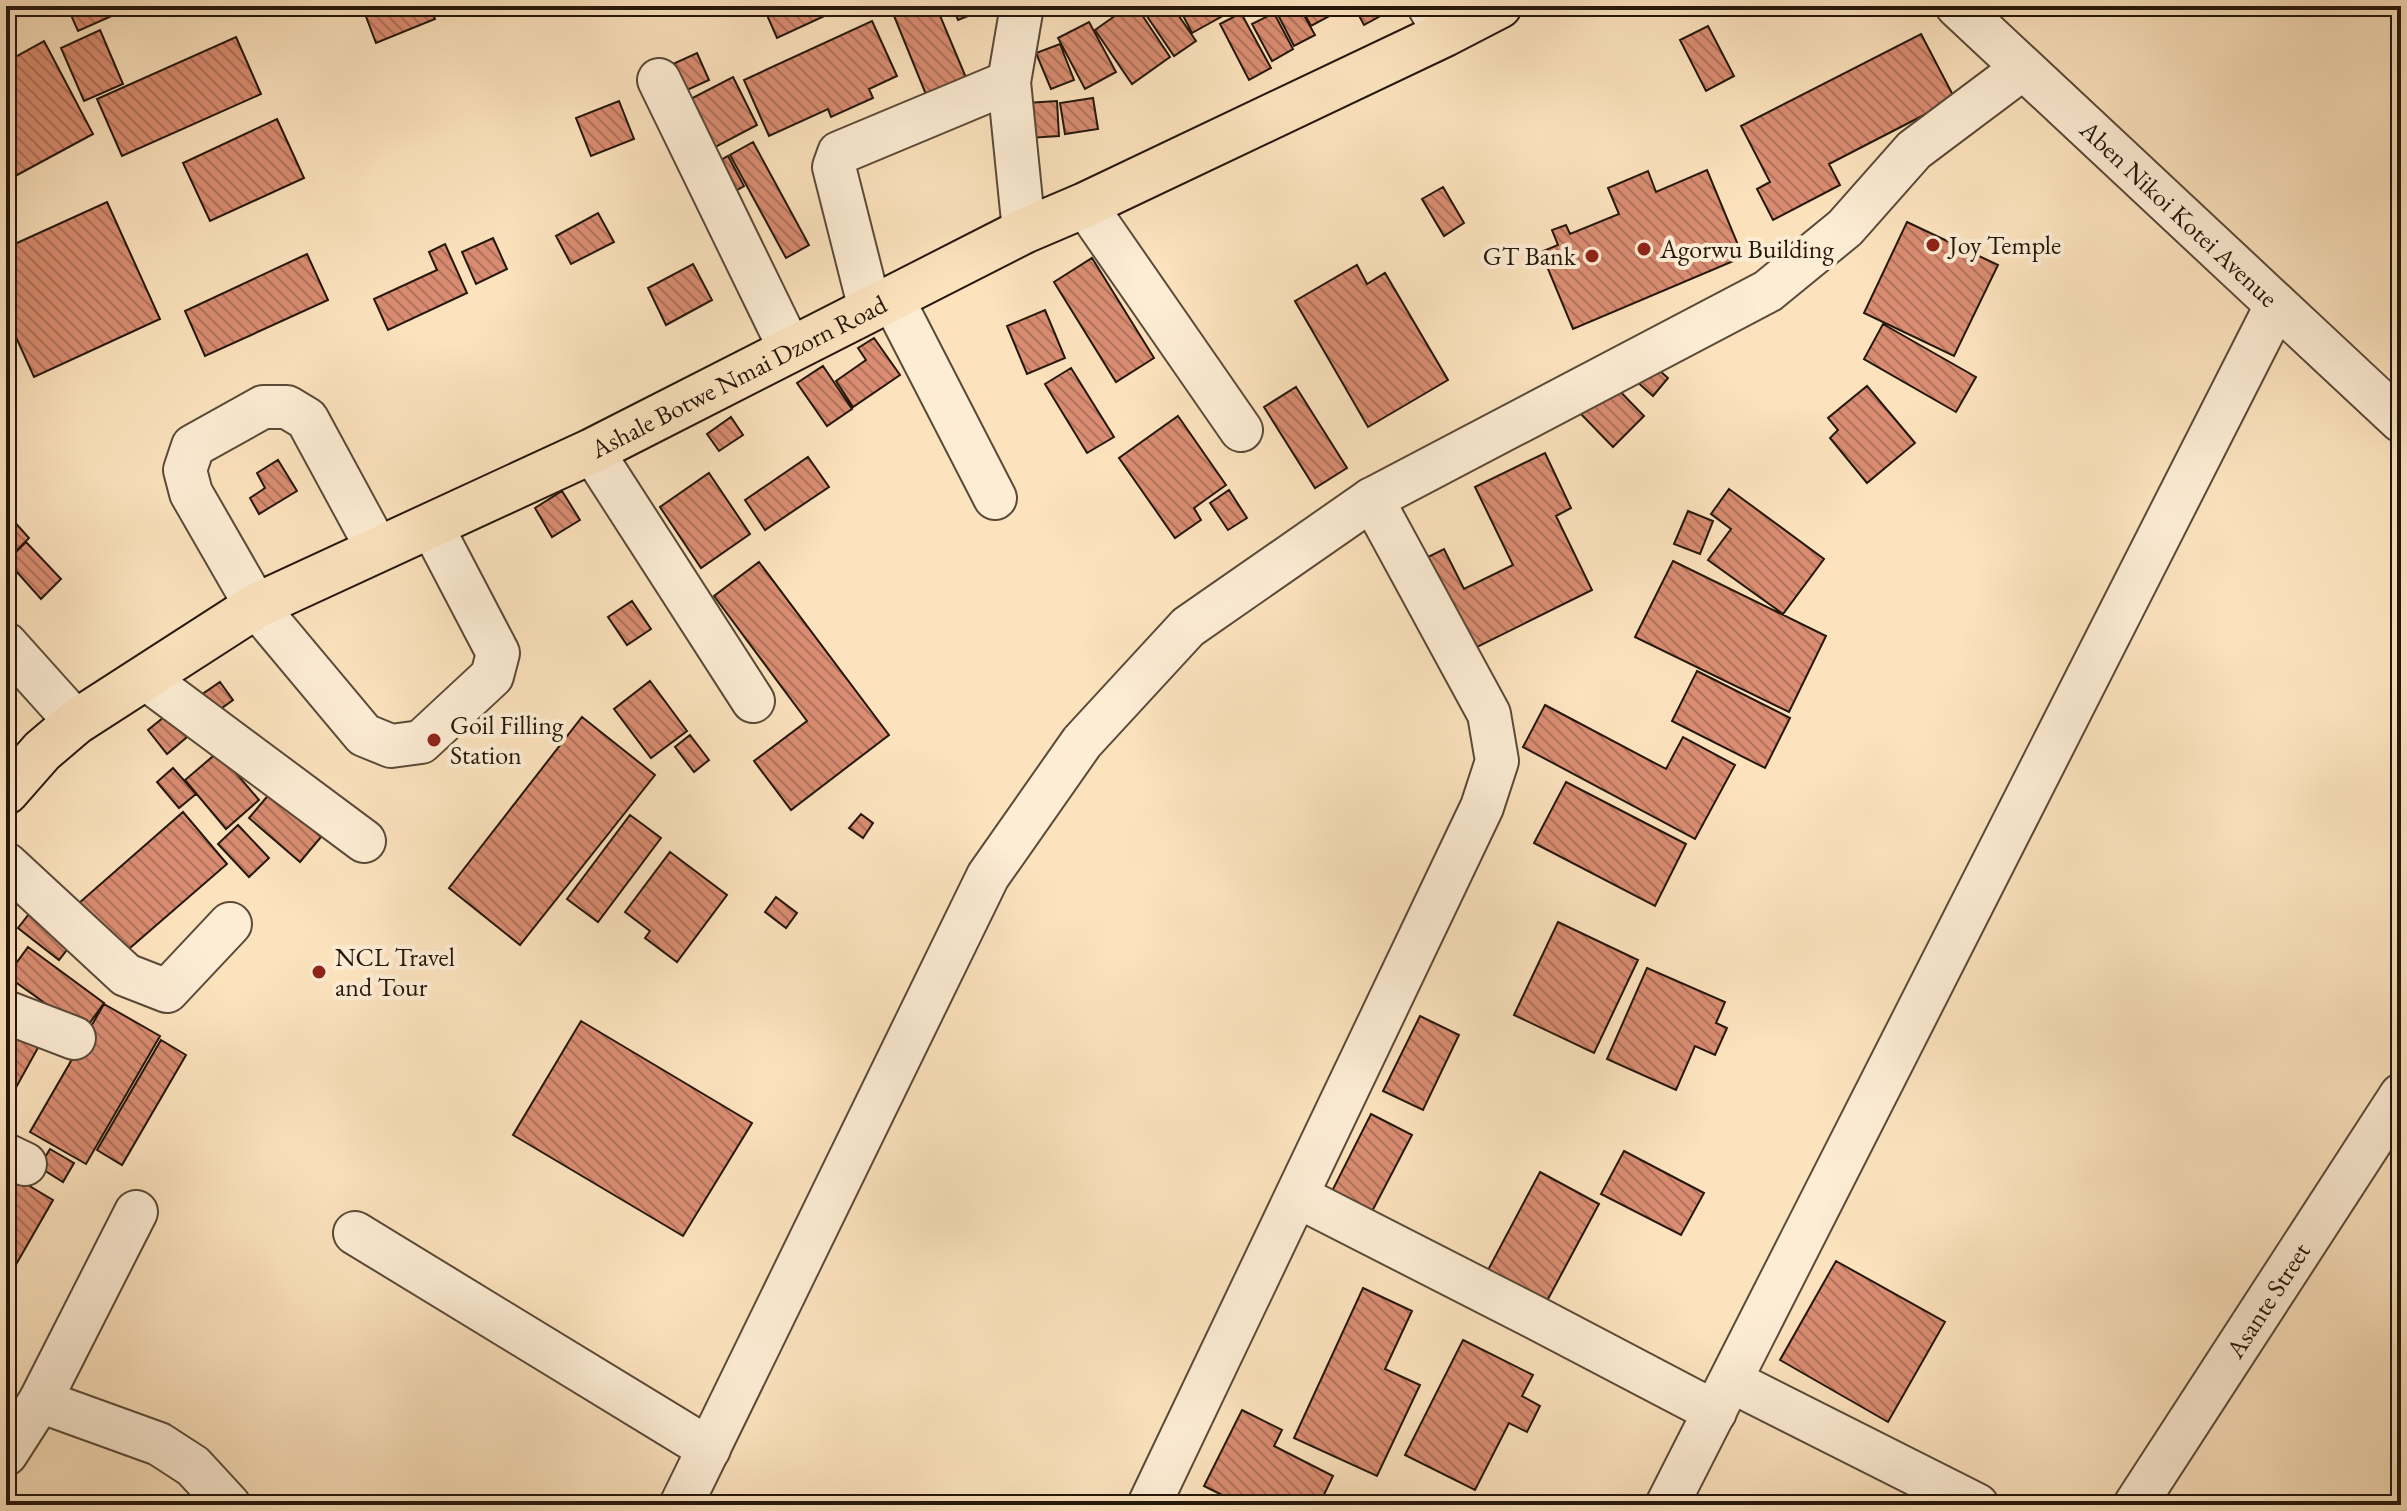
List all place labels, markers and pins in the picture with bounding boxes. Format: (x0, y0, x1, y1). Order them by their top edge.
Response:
place label: Joy Temple (1947, 228, 2061, 262)
place label: Agorwu Building (1659, 232, 1834, 266)
marker: Joy Temple (1924, 236, 1942, 254)
place label: GT Bank (1483, 239, 1577, 273)
marker: Agorwu Building (1635, 240, 1653, 258)
marker: GT Bank (1583, 247, 1601, 265)
place label: Goil Filling Station (450, 708, 564, 772)
marker: Goil Filling Station (425, 731, 443, 749)
place label: NCL Travel and Tour (335, 940, 455, 1004)
marker: NCL Travel and Tour (310, 963, 328, 981)

